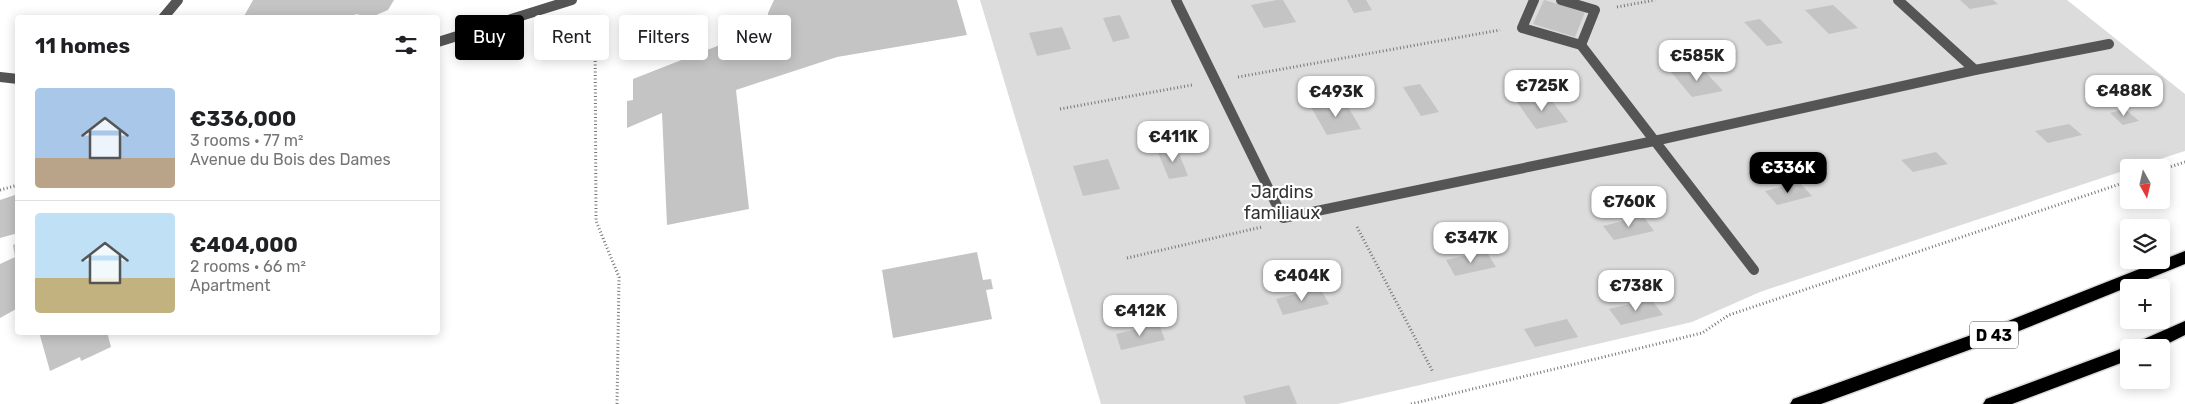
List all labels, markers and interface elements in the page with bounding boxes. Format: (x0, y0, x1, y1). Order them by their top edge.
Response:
chip: Buy (455, 15, 524, 60)
chip: Rent (534, 15, 609, 60)
chip: Filters (619, 15, 708, 60)
chip: New (718, 15, 791, 60)
icon: filters (392, 31, 420, 59)
text: 11 homes (35, 33, 130, 58)
pin: €585K (1662, 39, 1732, 82)
text: €585K (1670, 46, 1724, 65)
pin: €725K (1507, 70, 1577, 112)
pin: €488K (2089, 74, 2159, 117)
pin: €493K (1301, 76, 1371, 118)
text: €725K (1515, 76, 1569, 95)
text: €488K (2096, 81, 2152, 100)
text: €493K (1309, 82, 1363, 101)
text: €336,000 (190, 106, 296, 131)
icon: home (75, 108, 135, 168)
pin: €411K (1138, 120, 1208, 163)
text: €411K (1148, 127, 1198, 146)
text: 3 rooms · 77 m² (190, 131, 303, 150)
text: Avenue du Bois des Dames (190, 150, 391, 169)
pin: €336K (1753, 152, 1823, 194)
text: €336K (1761, 158, 1815, 177)
north arrow (2120, 159, 2170, 209)
map controls (2120, 159, 2170, 389)
park label: Jardins familiaux (1244, 181, 1320, 224)
pin: €760K (1594, 186, 1664, 228)
text: €760K (1602, 192, 1656, 211)
button: layers (2120, 219, 2170, 269)
pin: €347K (1436, 222, 1506, 264)
text: €347K (1444, 228, 1498, 247)
text: €404,000 (190, 232, 298, 257)
icon: home (75, 233, 135, 293)
text: 2 rooms · 66 m² (190, 257, 306, 276)
pin: €404K (1267, 260, 1337, 302)
text: €404K (1274, 266, 1330, 285)
pin: €738K (1601, 270, 1671, 312)
text: Apartment (190, 276, 270, 295)
text: €738K (1609, 276, 1663, 295)
button: + (2120, 279, 2170, 329)
pin: €412K (1105, 294, 1175, 337)
text: €412K (1114, 301, 1166, 320)
road number: D 43 (1970, 322, 2018, 348)
button: − (2120, 339, 2170, 389)

